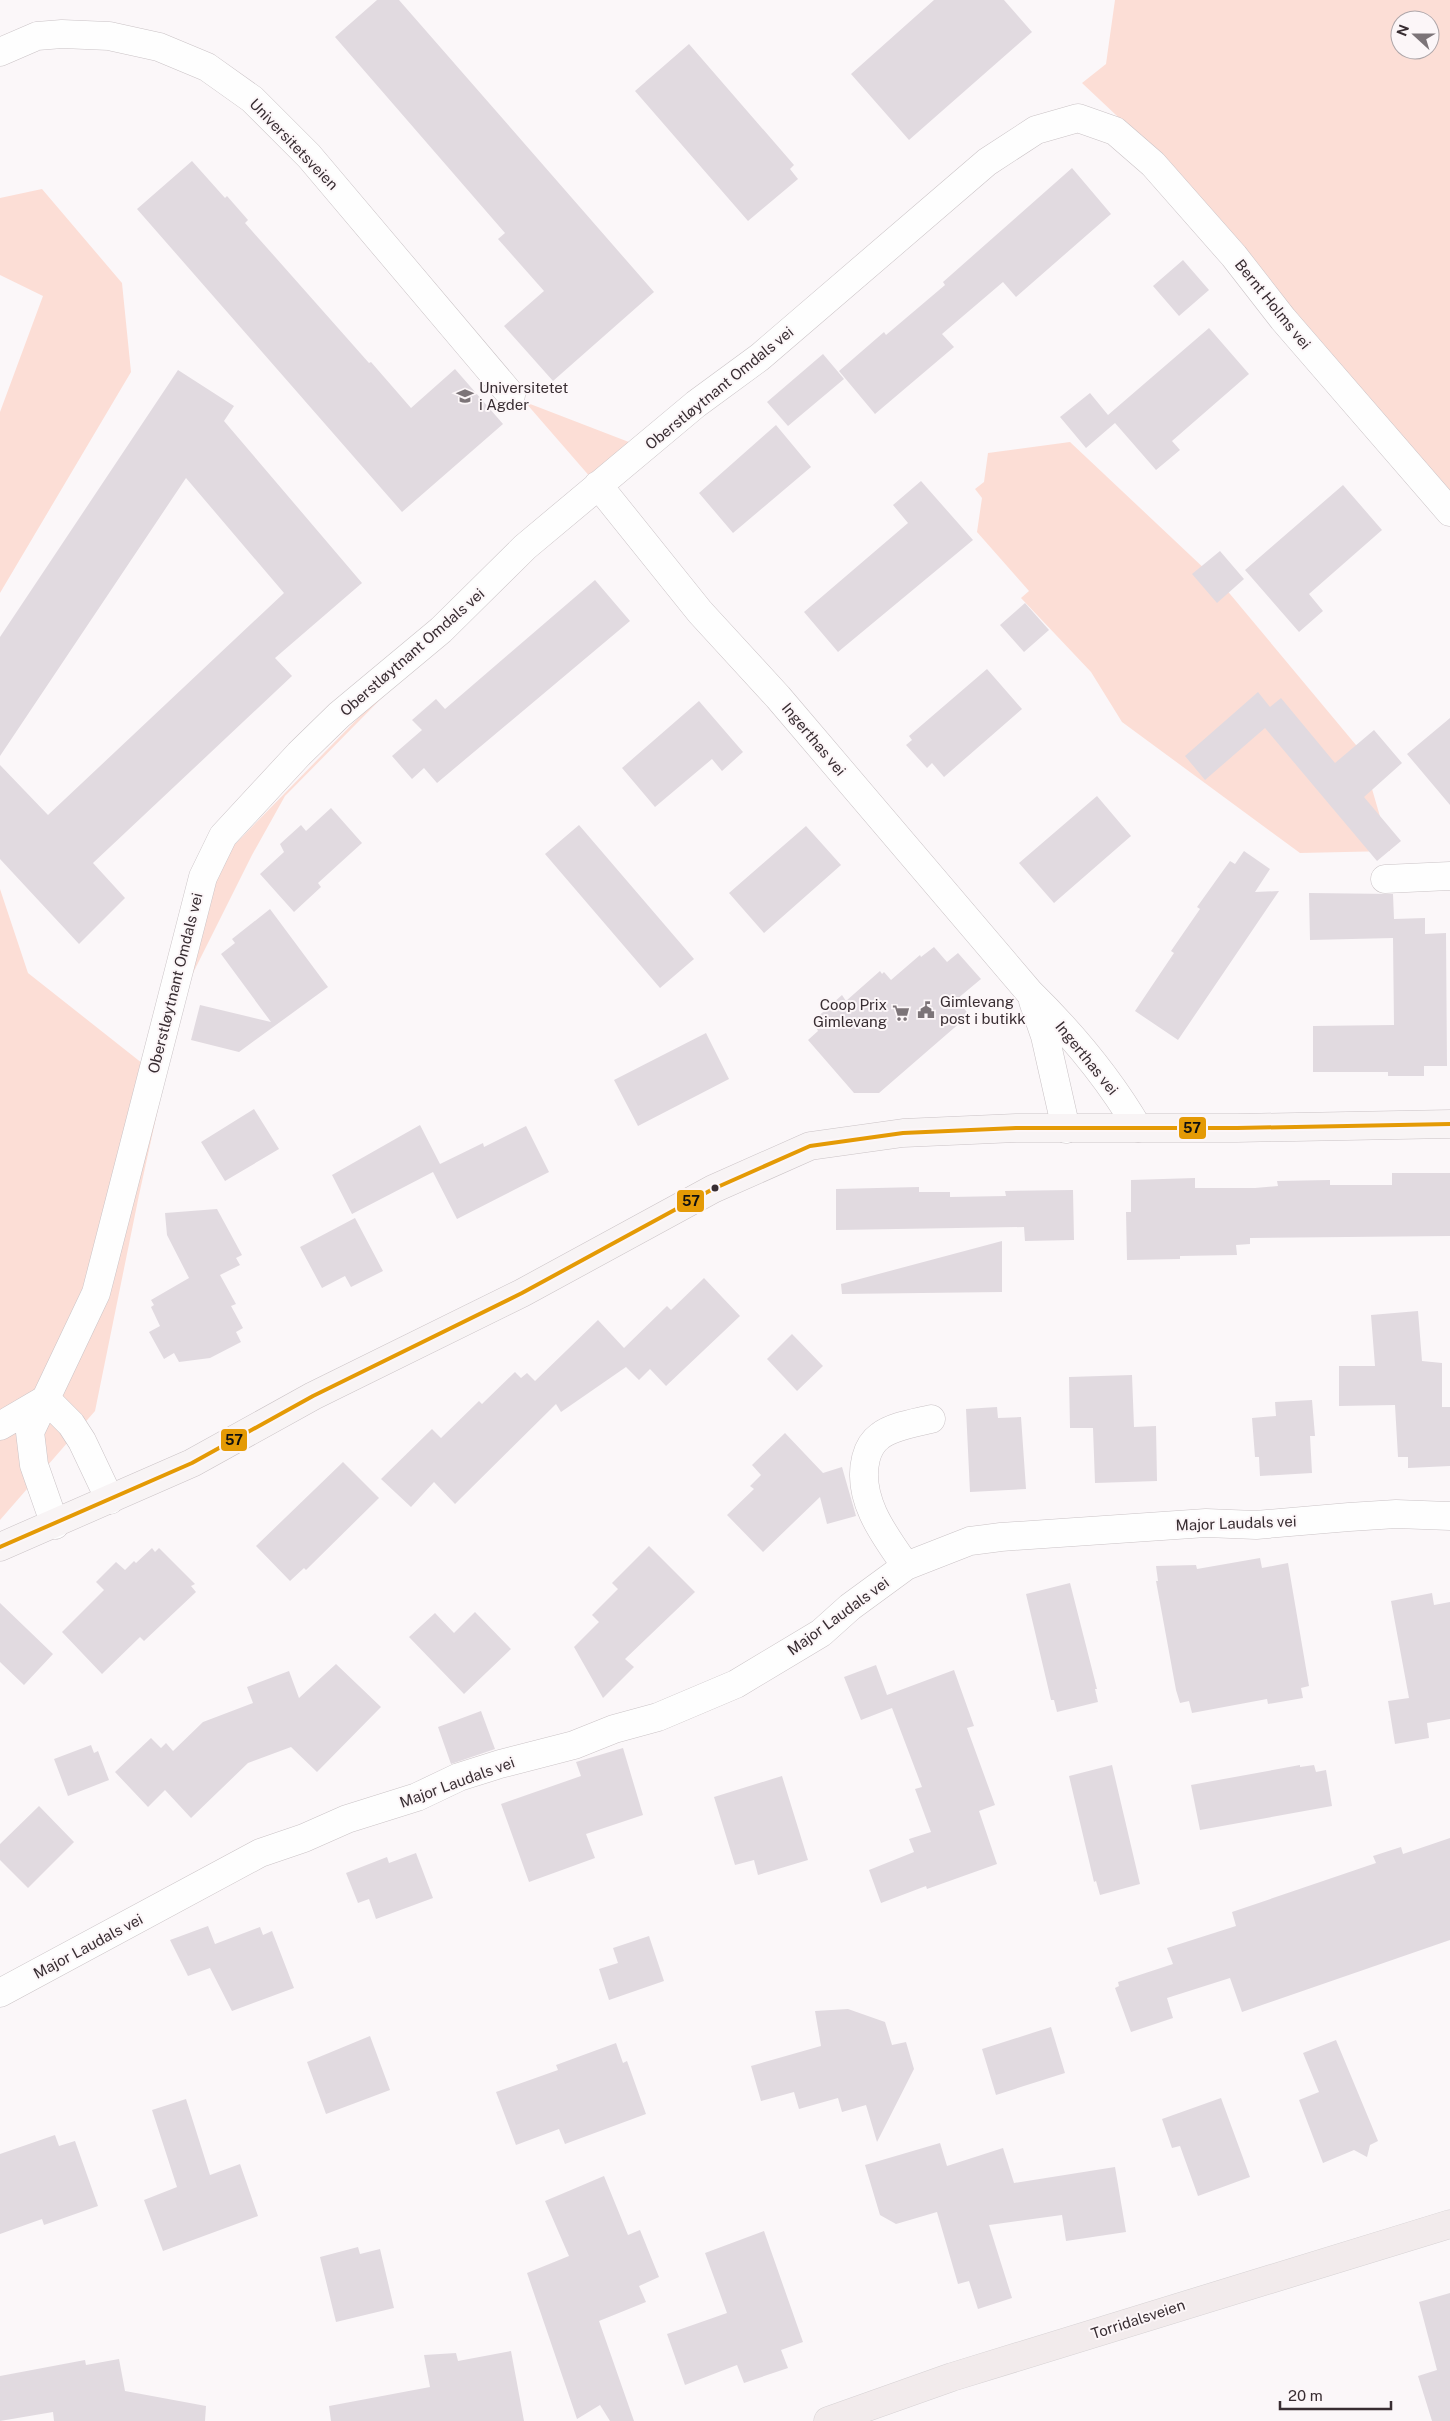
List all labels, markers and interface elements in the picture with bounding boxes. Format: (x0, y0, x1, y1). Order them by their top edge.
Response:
north arrow (1390, 10, 1440, 60)
text: N (1393, 22, 1412, 38)
street label: Universitetsveien (246, 95, 342, 193)
street label: Bernt Holms vei (1232, 256, 1314, 352)
street label: Oberstløytnant Omdals vei (642, 323, 796, 453)
place label: Universitetet i Agder (479, 379, 568, 413)
school or university icon: Universitetet i Agder (455, 386, 475, 406)
street label: Oberstløytnant Omdals vei (336, 585, 488, 719)
street label: Ingerthas vei (779, 699, 849, 779)
street label: Oberstløytnant Omdals vei (144, 891, 206, 1075)
place label: Gimlevang post i butikk (940, 993, 1026, 1027)
place label: Coop Prix Gimlevang (813, 996, 887, 1030)
public building icon: Gimlevang post i butikk (916, 1000, 936, 1020)
supermarket icon: Coop Prix Gimlevang (891, 1003, 911, 1023)
street label: Ingerthas vei (1052, 1018, 1122, 1098)
line badge: 57 (1178, 1116, 1207, 1140)
text: 57 (1183, 1120, 1201, 1136)
unlabelled marker (710, 1183, 720, 1193)
line badge: 57 (676, 1189, 705, 1213)
text: 57 (682, 1193, 700, 1209)
line badge: 57 (220, 1428, 248, 1452)
text: 57 (225, 1432, 243, 1448)
street label: Major Laudals vei (1175, 1512, 1297, 1534)
street label: Major Laudals vei (784, 1574, 892, 1658)
street label: Major Laudals vei (397, 1753, 517, 1811)
street label: Major Laudals vei (31, 1910, 145, 1982)
street label: Torridalsveien (1089, 2296, 1187, 2342)
scale bar (1280, 2378, 1391, 2410)
text: 20 m (1288, 2387, 1323, 2404)

